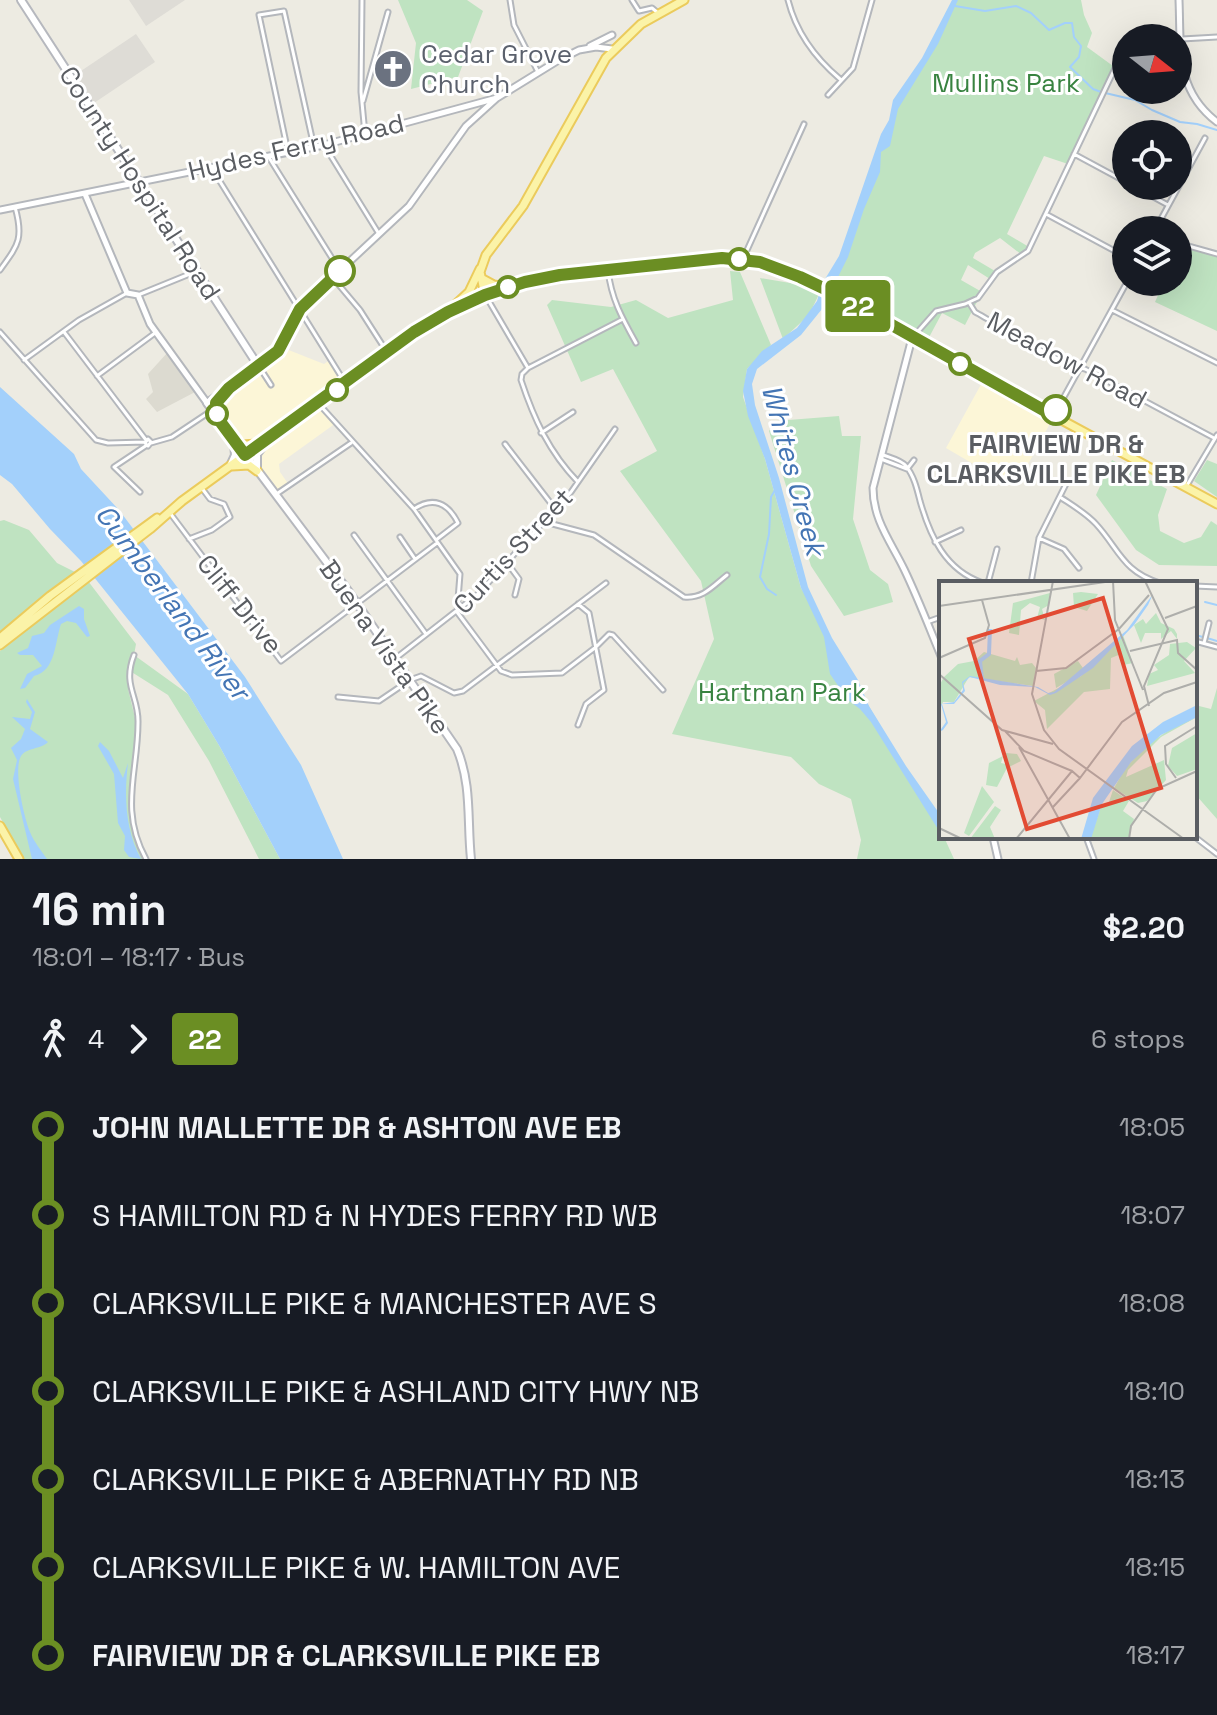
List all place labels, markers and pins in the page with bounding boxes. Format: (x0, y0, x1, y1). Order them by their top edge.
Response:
place label: Cedar Grove Church (421, 37, 572, 101)
church icon: Cedar Grove Church (372, 48, 414, 90)
unlabelled marker (728, 248, 750, 270)
unlabelled marker (325, 256, 355, 286)
unlabelled marker (497, 276, 519, 298)
unlabelled marker (949, 353, 971, 375)
unlabelled marker (326, 379, 348, 401)
marker: FAIRVIEW DR & CLARKSVILLE PIKE EB (1041, 395, 1071, 425)
unlabelled marker (206, 403, 228, 425)
place label: FAIRVIEW DR & CLARKSVILLE PIKE EB (927, 427, 1185, 491)

